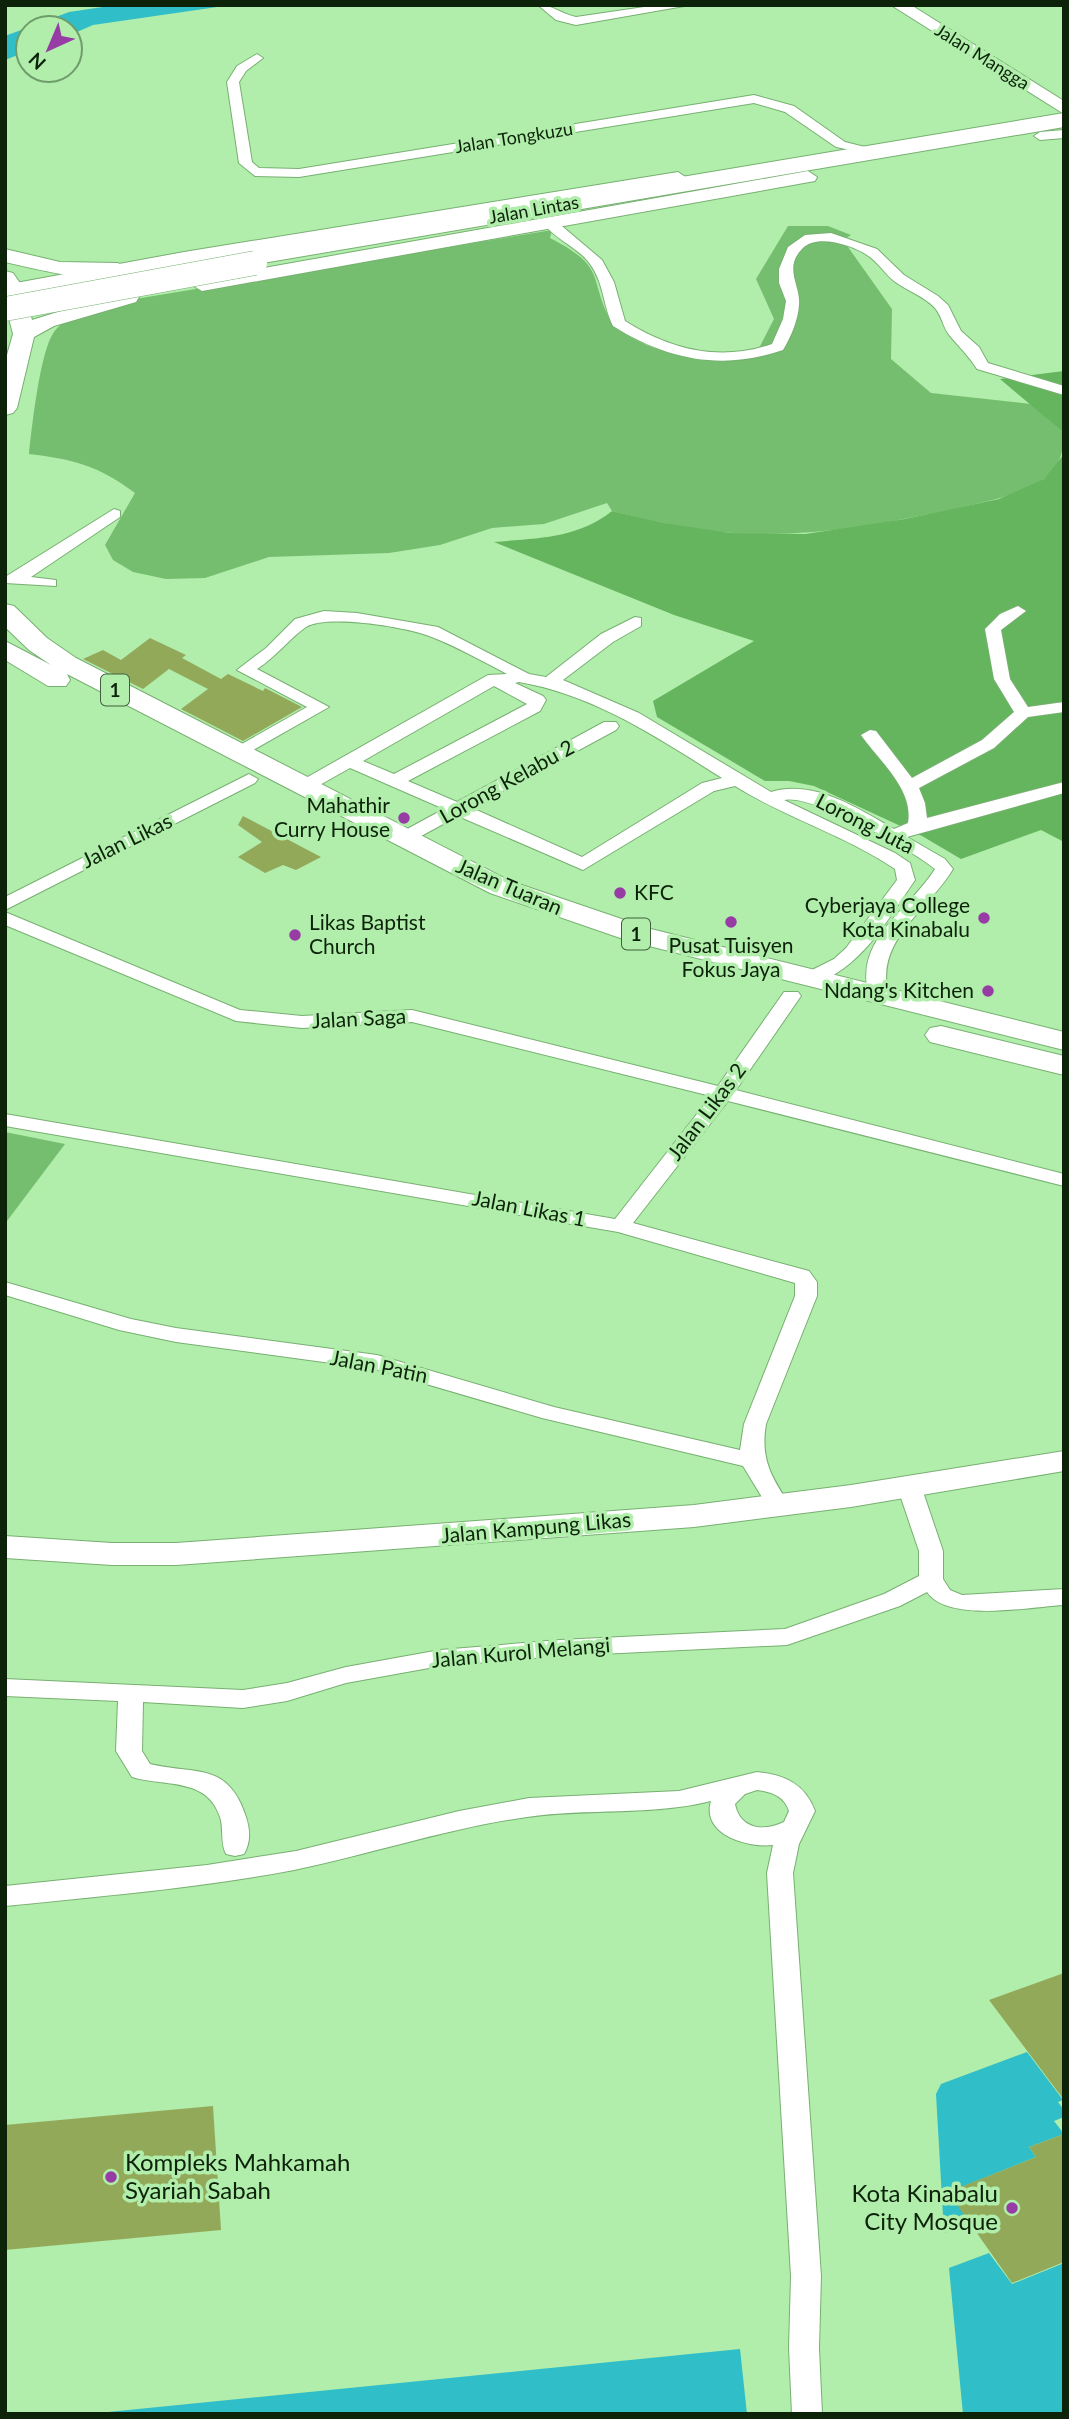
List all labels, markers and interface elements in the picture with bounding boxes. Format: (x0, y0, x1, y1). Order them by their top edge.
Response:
north arrow (14, 14, 84, 84)
street label: Jalan Mangga (931, 18, 1034, 94)
text: N (24, 48, 50, 75)
street label: Jalan Tongkuzu (453, 117, 574, 157)
street label: Jalan Lintas (487, 190, 581, 228)
road number: 1 (101, 674, 129, 706)
street label: Lorong Kelabu 2 (435, 733, 578, 828)
street label: Lorong Juta (812, 787, 919, 858)
place label: Mahathir Curry House (274, 792, 390, 841)
street label: Jalan Likas (77, 807, 176, 872)
marker: Mahathir Curry House (396, 810, 412, 826)
street label: Jalan Tuaran (453, 852, 566, 919)
place label: KFC (634, 879, 674, 904)
marker: KFC (612, 885, 628, 901)
place label: Cyberjaya College Kota Kinabalu (805, 892, 970, 941)
place label: Likas Baptist Church (309, 909, 426, 958)
marker: Cyberjaya College Kota Kinabalu (976, 910, 992, 926)
marker: Pusat Tuisyen Fokus Jaya (723, 914, 739, 930)
road number: 1 (622, 918, 650, 950)
marker: Likas Baptist Church (287, 927, 303, 943)
place label: Pusat Tuisyen Fokus Jaya (668, 932, 794, 981)
place label: Ndang's Kitchen (824, 977, 974, 1002)
marker: Ndang's Kitchen (980, 983, 996, 999)
street label: Jalan Saga (311, 1003, 407, 1032)
street label: Jalan Likas 2 (661, 1058, 750, 1165)
street label: Jalan Likas 1 (470, 1184, 588, 1231)
street label: Jalan Patin (329, 1344, 430, 1387)
street label: Jalan Kampung Likas (440, 1506, 632, 1547)
street label: Jalan Kurol Melangi (430, 1631, 611, 1672)
place label: Kompleks Mahkamah Syariah Sabah (125, 2147, 350, 2204)
marker: Kompleks Mahkamah Syariah Sabah (103, 2169, 119, 2185)
place label: Kota Kinabalu City Mosque (852, 2178, 998, 2235)
marker: Kota Kinabalu City Mosque (1004, 2200, 1020, 2216)

